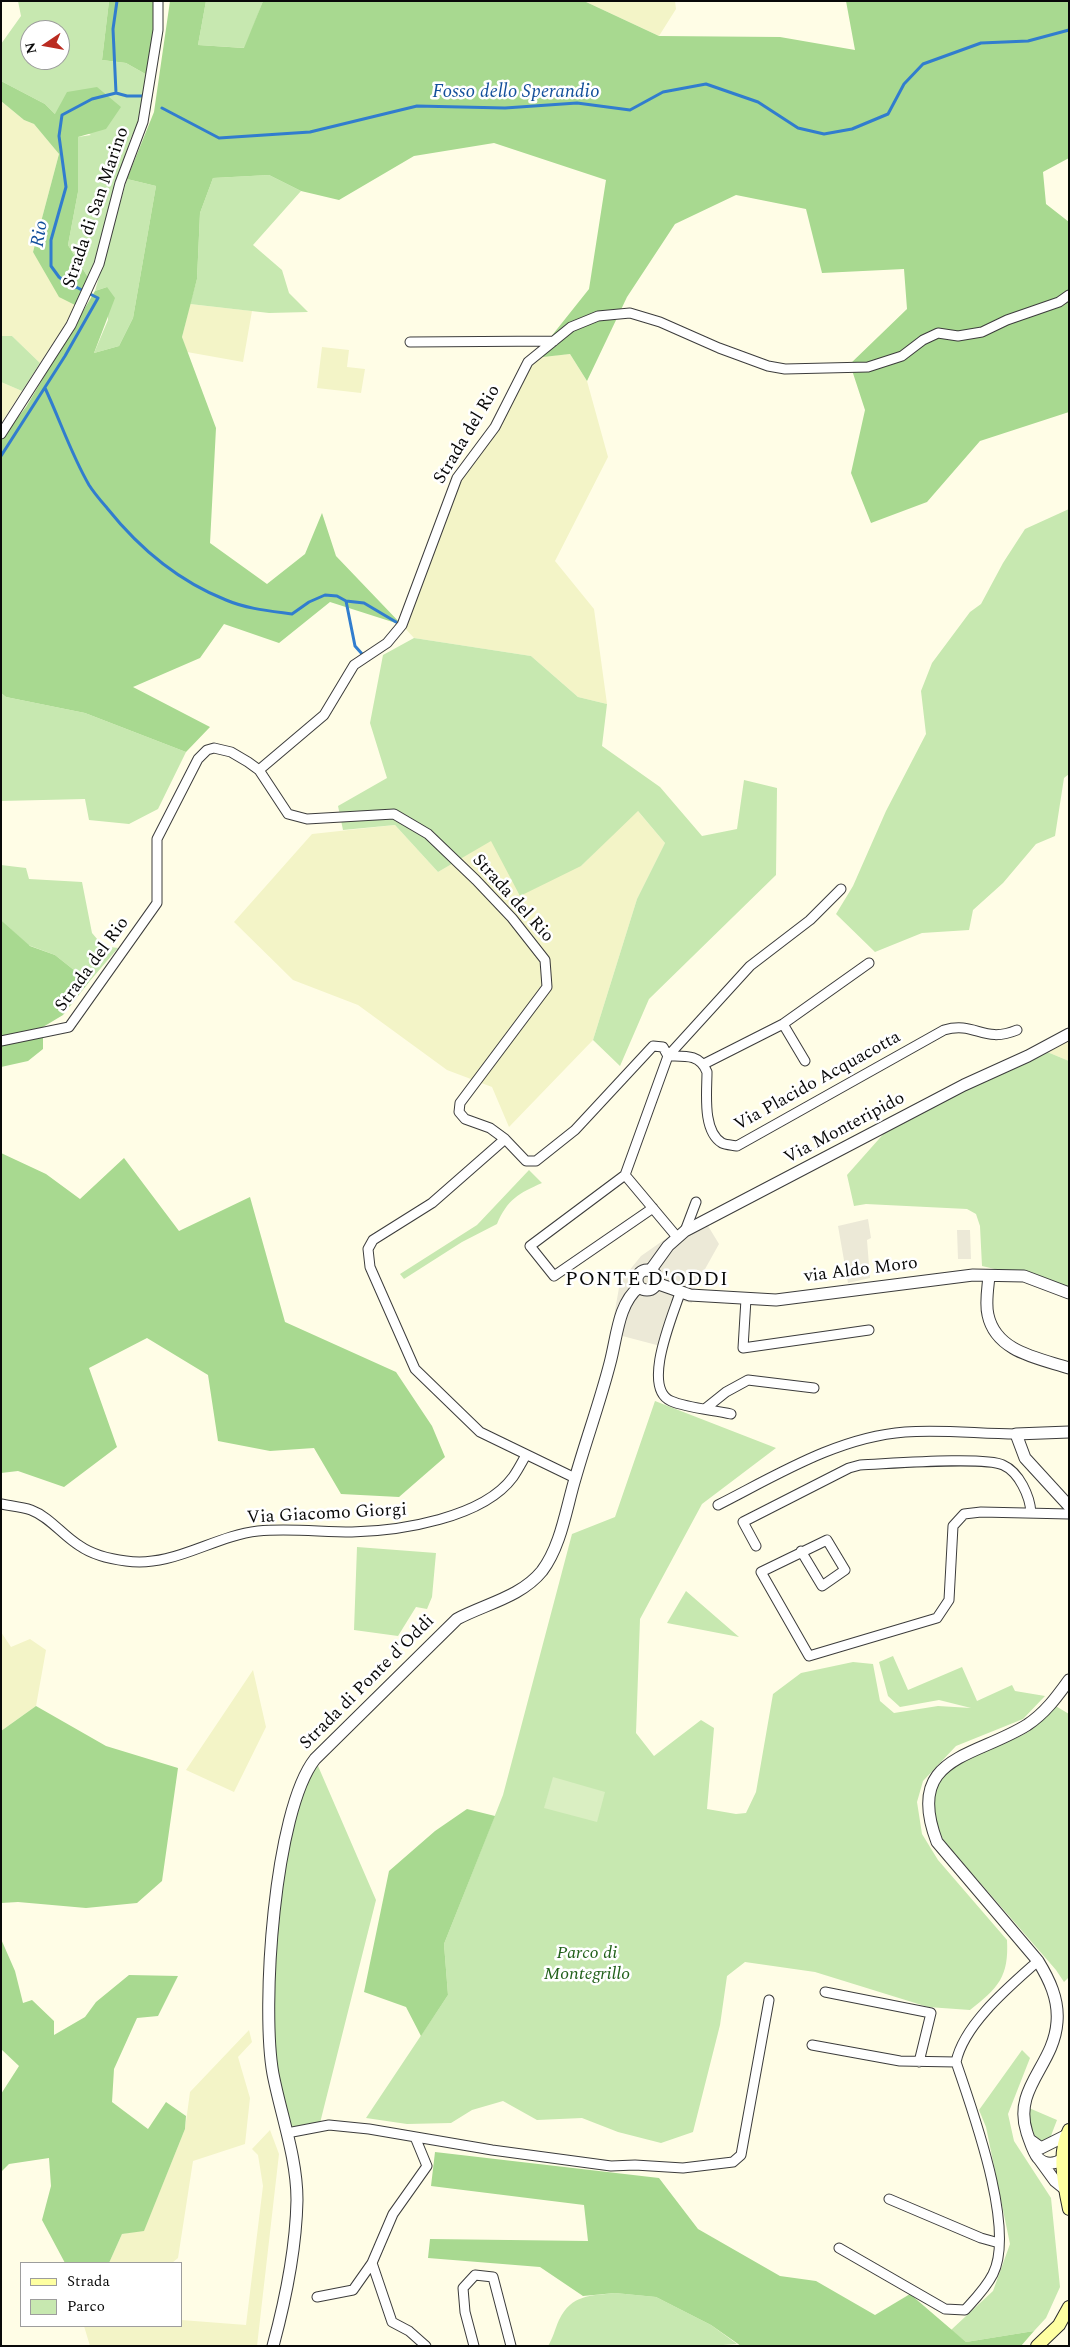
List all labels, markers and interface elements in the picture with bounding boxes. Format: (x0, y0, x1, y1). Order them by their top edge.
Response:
north arrow (20, 20, 70, 70)
text: N (19, 40, 42, 56)
water label: Fosso dello Sperandio (432, 82, 600, 104)
street label: Strada di San Marino (59, 125, 135, 291)
water label: Rio (28, 219, 54, 249)
street label: Strada del Rio (430, 382, 506, 488)
street label: Strada del Rio (467, 850, 557, 948)
street label: Strada del Rio (51, 914, 135, 1016)
street label: Via Placido Acquacotta (731, 1027, 905, 1137)
street label: Via Monteripido (781, 1088, 909, 1170)
street label: via Aldo Moro (803, 1253, 919, 1289)
district label: PONTE D'ODDI (564, 1269, 730, 1293)
street label: Via Giacomo Giorgi (246, 1500, 408, 1530)
street label: Strada di Ponte d'Oddi (296, 1611, 440, 1755)
park label: Parco di Montegrillo (544, 1943, 630, 1986)
legend (20, 2262, 182, 2327)
text: Strada (67, 2270, 110, 2293)
text: Parco (67, 2295, 105, 2318)

